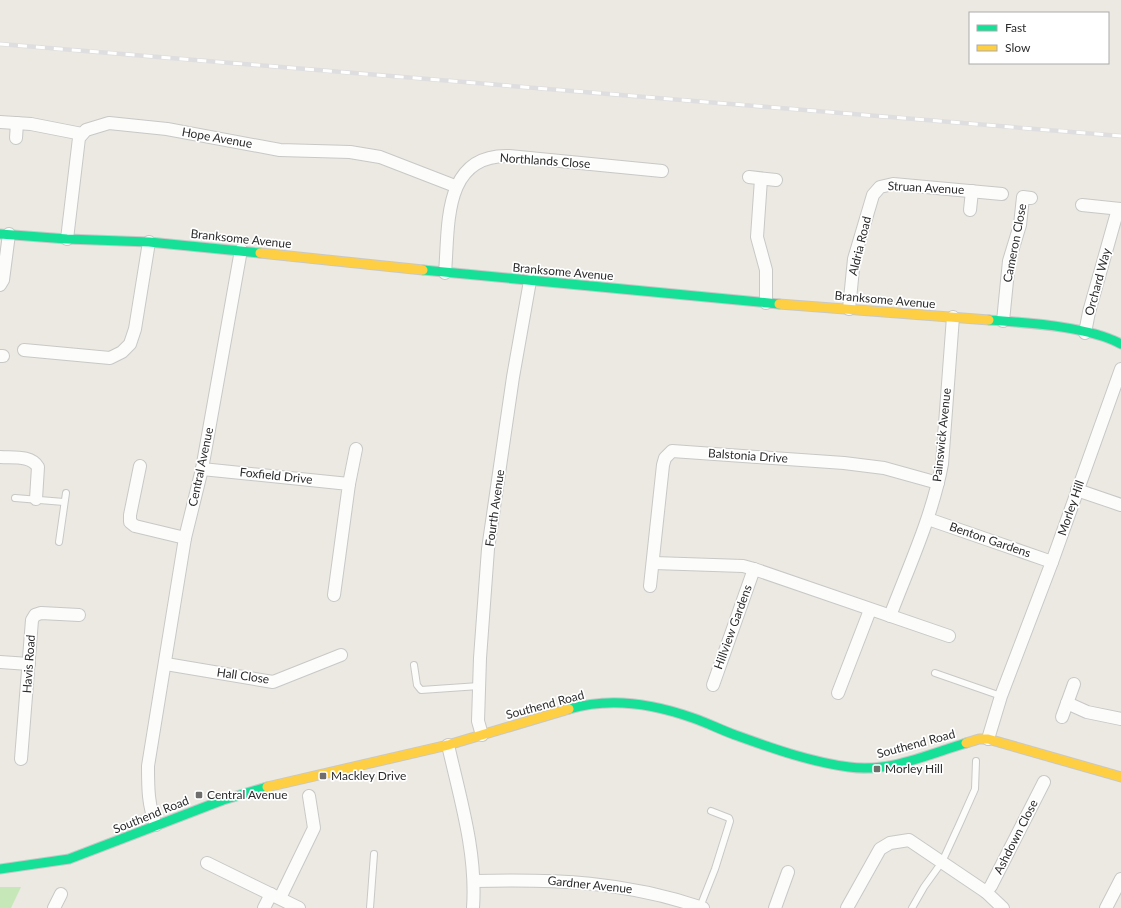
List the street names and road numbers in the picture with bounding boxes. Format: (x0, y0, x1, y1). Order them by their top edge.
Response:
street label: Hope Avenue (181, 124, 253, 151)
street label: Northlands Close (499, 150, 591, 171)
street label: Struan Avenue (887, 178, 965, 197)
street label: Cameron Close (1000, 202, 1030, 284)
street label: Aldria Road (845, 215, 874, 277)
street label: Branksome Avenue (190, 226, 292, 251)
street label: Orchard Way (1081, 246, 1114, 317)
street label: Branksome Avenue (512, 260, 614, 283)
street label: Branksome Avenue (834, 288, 936, 311)
street label: Painswick Avenue (929, 387, 954, 483)
street label: Central Avenue (185, 426, 216, 508)
street label: Balstonia Drive (708, 445, 788, 466)
street label: Foxfield Drive (239, 464, 313, 487)
street label: Fourth Avenue (482, 468, 507, 547)
street label: Morley Hill (1054, 478, 1087, 538)
street label: Benton Gardens (947, 519, 1033, 560)
street label: Hillview Gardens (710, 582, 755, 671)
street label: Havis Road (19, 634, 38, 694)
street label: Hall Close (216, 664, 270, 687)
street label: Southend Road (504, 687, 586, 722)
street label: Southend Road (875, 726, 957, 761)
street label: Southend Road (111, 793, 191, 837)
street label: Ashdown Close (990, 797, 1041, 877)
street label: Gardner Avenue (547, 873, 633, 896)

